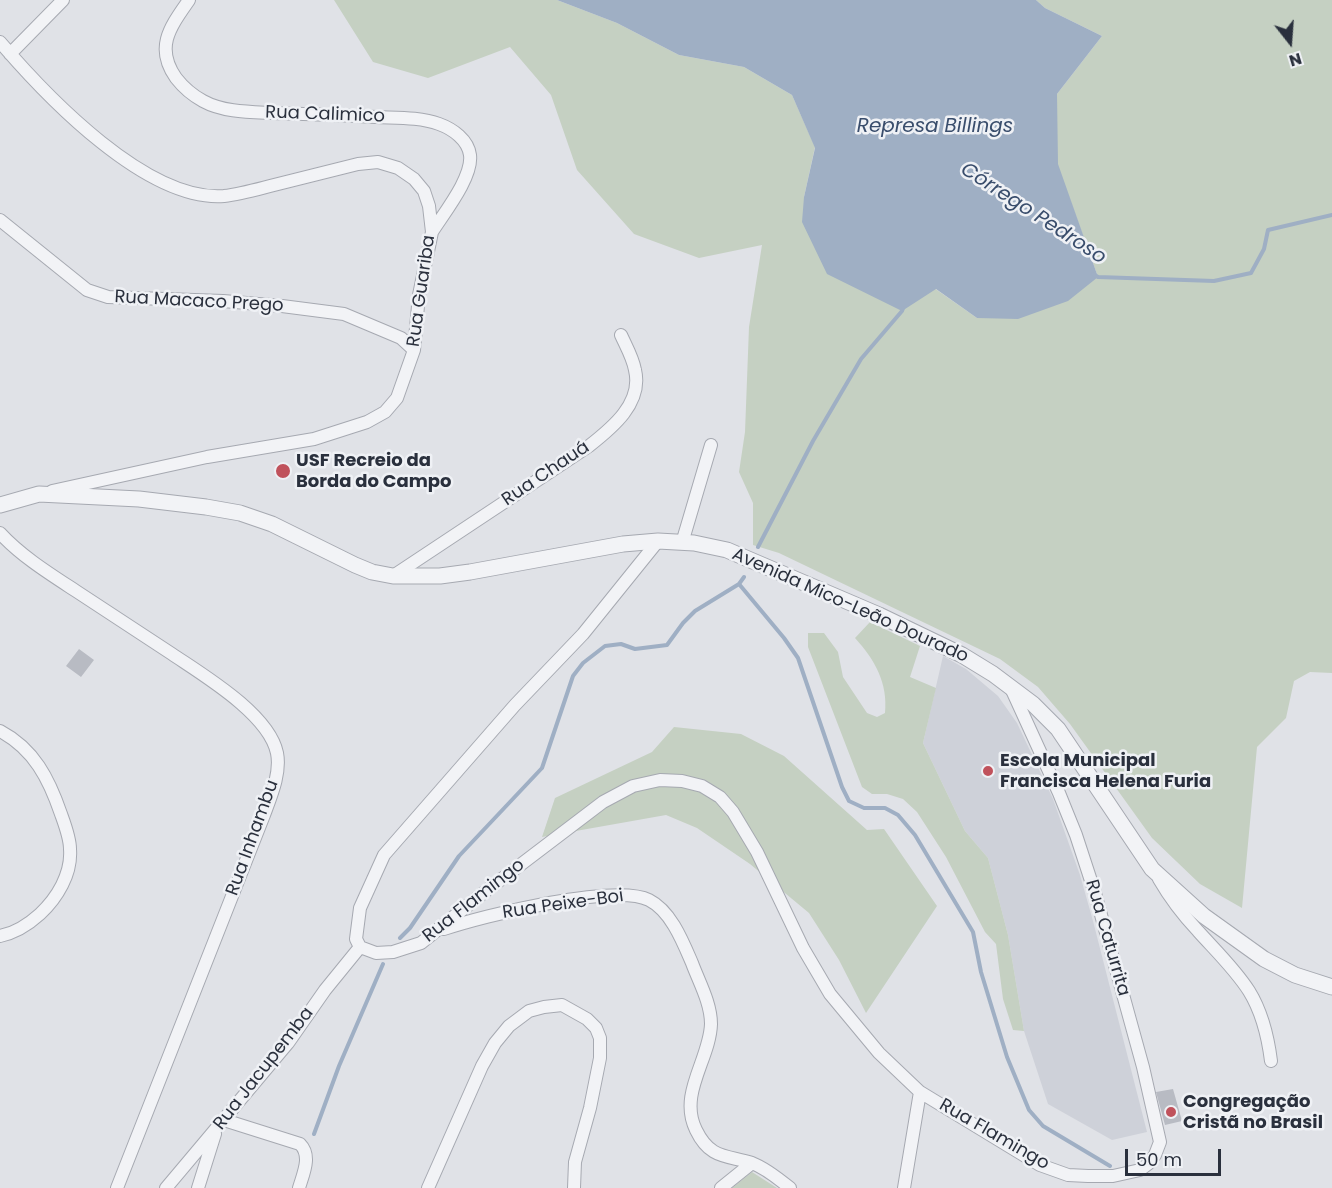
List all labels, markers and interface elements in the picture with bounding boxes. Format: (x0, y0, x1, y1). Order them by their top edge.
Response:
north arrow (1260, 12, 1320, 72)
text: N (1286, 47, 1305, 72)
street label: Rua Calimico (265, 102, 385, 128)
water label: Represa Billings (857, 115, 1013, 139)
water label: Córrego Pedroso (956, 158, 1110, 270)
street label: Rua Guariba (403, 234, 441, 348)
street label: Rua Macaco Prego (114, 287, 284, 317)
street label: Rua Chauá (498, 437, 594, 511)
place label: USF Recreio da Borda do Campo (296, 450, 451, 492)
marker: USF Recreio da Borda do Campo (274, 462, 292, 480)
street label: Avenida Mico-Leão Dourado (728, 544, 972, 668)
place label: Escola Municipal Francisca Helena Furia (1000, 750, 1211, 792)
marker: Escola Municipal Francisca Helena Furia (981, 764, 995, 778)
street label: Rua Inhambu (222, 777, 284, 899)
street label: Rua Flamingo (419, 855, 529, 947)
street label: Rua Caturrita (1080, 877, 1134, 999)
street label: Rua Peixe-Boi (501, 886, 625, 924)
street label: Rua Jacupemba (209, 1003, 319, 1135)
place label: Congregação Cristã no Brasil (1183, 1091, 1323, 1134)
street label: Rua Flamingo (935, 1095, 1053, 1175)
marker: Congregação Cristã no Brasil (1164, 1105, 1178, 1119)
scale bar (1128, 1137, 1224, 1175)
text: 50 m (1136, 1147, 1182, 1172)

